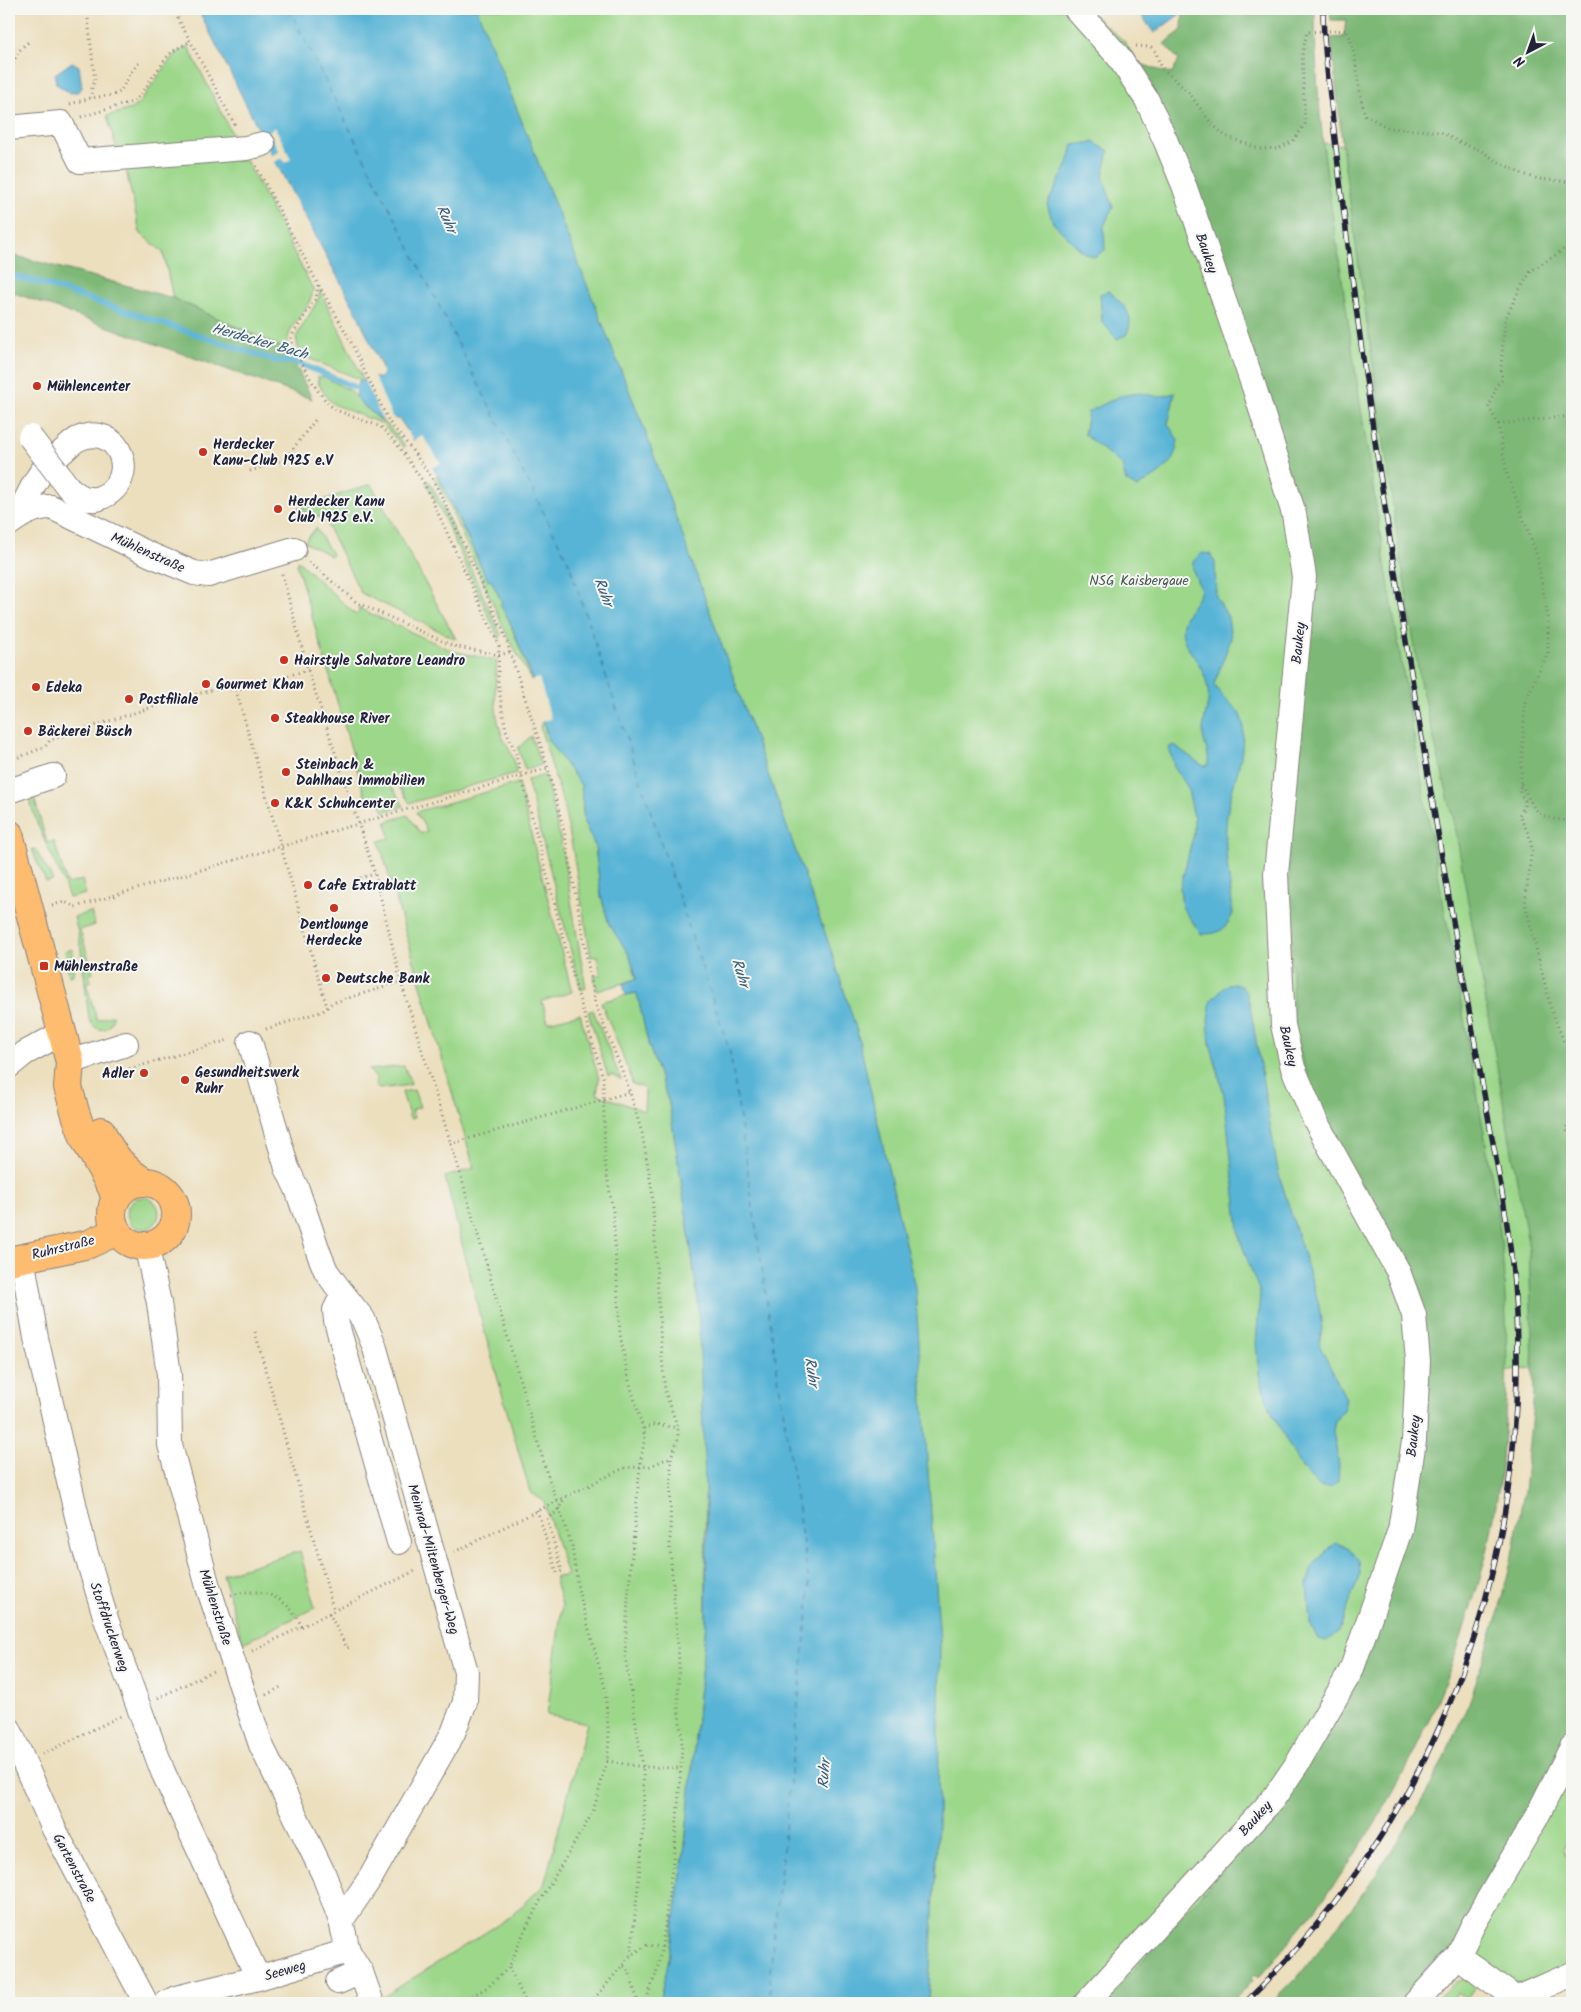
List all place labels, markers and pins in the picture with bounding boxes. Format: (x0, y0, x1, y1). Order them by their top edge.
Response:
place label: Mühlencenter (47, 376, 131, 398)
marker: Mühlencenter (31, 380, 43, 392)
place label: Herdecker Kanu-Club 1925 e.V (213, 434, 334, 472)
marker: Herdecker Kanu-Club 1925 e.V (197, 446, 209, 458)
place label: Herdecker Kanu Club 1925 e.V. (288, 491, 385, 529)
marker: Herdecker Kanu Club 1925 e.V. (272, 503, 284, 515)
place label: Hairstyle Salvatore Leandro (294, 650, 466, 672)
marker: Hairstyle Salvatore Leandro (278, 654, 290, 666)
place label: Gourmet Khan (216, 674, 304, 696)
place label: Edeka (46, 677, 82, 699)
marker: Gourmet Khan (200, 678, 212, 690)
marker: Edeka (30, 681, 42, 693)
place label: Postfiliale (139, 689, 198, 711)
marker: Postfiliale (123, 693, 135, 705)
place label: Steakhouse River (285, 708, 391, 730)
marker: Steakhouse River (269, 712, 281, 724)
place label: Bäckerei Büsch (38, 721, 132, 743)
marker: Bäckerei Büsch (22, 725, 34, 737)
place label: Steinbach & Dahlhaus Immobilien (296, 754, 425, 792)
marker: Steinbach & Dahlhaus Immobilien (280, 766, 292, 778)
place label: K&K Schuhcenter (285, 793, 396, 815)
marker: K&K Schuhcenter (269, 797, 281, 809)
place label: Cafe Extrablatt (318, 875, 417, 897)
marker: Cafe Extrablatt (302, 879, 314, 891)
marker: Dentlounge Herdecke (328, 902, 340, 914)
place label: Dentlounge Herdecke (300, 914, 368, 952)
place label: Mühlenstraße (54, 956, 138, 978)
marker: Mühlenstraße (38, 960, 50, 972)
place label: Deutsche Bank (336, 968, 430, 990)
marker: Deutsche Bank (320, 972, 332, 984)
place label: Gesundheitswerk Ruhr (195, 1062, 300, 1100)
place label: Adler (102, 1063, 135, 1085)
marker: Adler (138, 1067, 150, 1079)
marker: Gesundheitswerk Ruhr (179, 1074, 191, 1086)

